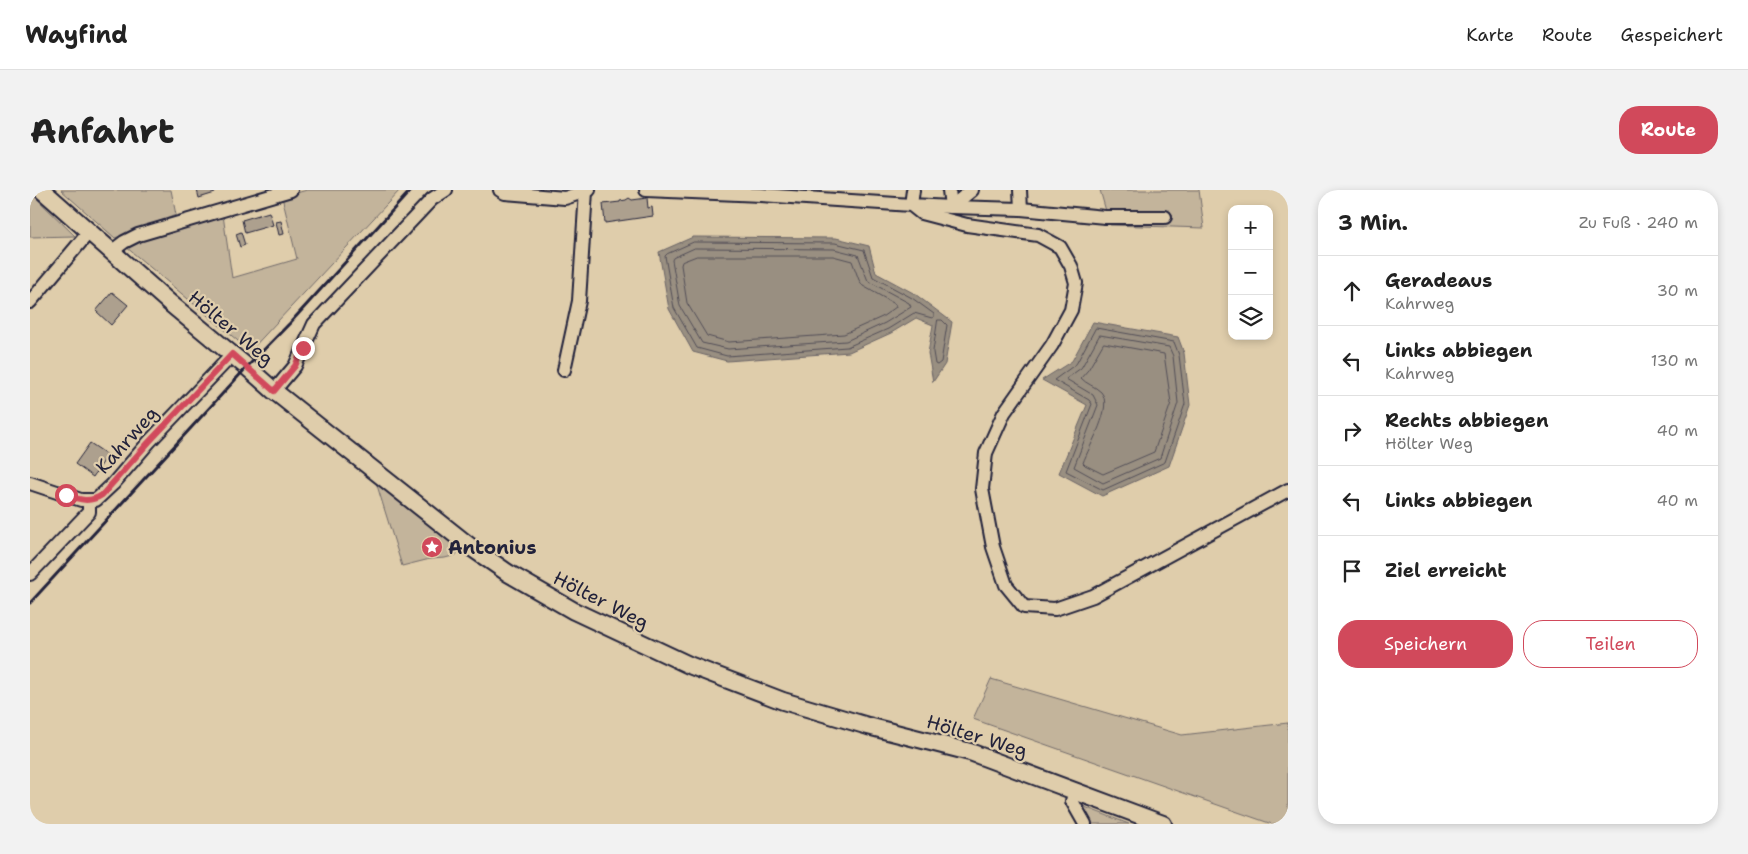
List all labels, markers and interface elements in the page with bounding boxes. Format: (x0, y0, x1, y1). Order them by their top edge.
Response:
text: Wayfind (25, 19, 128, 51)
text: Karte (1466, 23, 1514, 47)
text: Route (1542, 23, 1593, 47)
text: Gespeichert (1621, 23, 1723, 47)
button: Route (1619, 106, 1718, 154)
text: Anfahrt (30, 107, 174, 154)
map controls (1228, 205, 1273, 340)
button: + (1228, 205, 1273, 250)
text: 3 Min. (1338, 209, 1408, 237)
text: Zu Fuß · 240 m (1579, 212, 1698, 233)
button: − (1228, 250, 1273, 295)
text: Geradeaus (1385, 268, 1492, 293)
icon: ahead (1338, 277, 1366, 305)
text: 30 m (1657, 280, 1698, 301)
street label: Hölter Weg (183, 285, 279, 371)
text: Kahrweg (1385, 293, 1454, 314)
button: layers (1228, 295, 1273, 340)
route end (292, 337, 315, 360)
text: Links abbiegen (1385, 338, 1532, 363)
icon: left (1338, 347, 1366, 375)
text: 130 m (1651, 350, 1698, 371)
text: Kahrweg (1385, 363, 1454, 384)
street label: Kahrweg (90, 401, 164, 479)
text: Rechts abbiegen (1385, 408, 1549, 433)
icon: right (1338, 417, 1366, 445)
text: 40 m (1656, 420, 1698, 441)
text: Hölter Weg (1385, 433, 1473, 454)
route start (55, 484, 78, 507)
icon: left (1338, 487, 1366, 515)
text: Links abbiegen (1385, 488, 1532, 513)
text: 40 m (1656, 490, 1698, 511)
place icon: Antonius (420, 535, 444, 559)
place label: Antonius (448, 535, 536, 560)
icon: arrive (1338, 557, 1366, 585)
text: Ziel erreicht (1385, 558, 1506, 583)
street label: Hölter Weg (549, 565, 653, 635)
button: Speichern (1338, 620, 1513, 668)
button: Teilen (1523, 620, 1698, 668)
street label: Hölter Weg (924, 709, 1030, 763)

